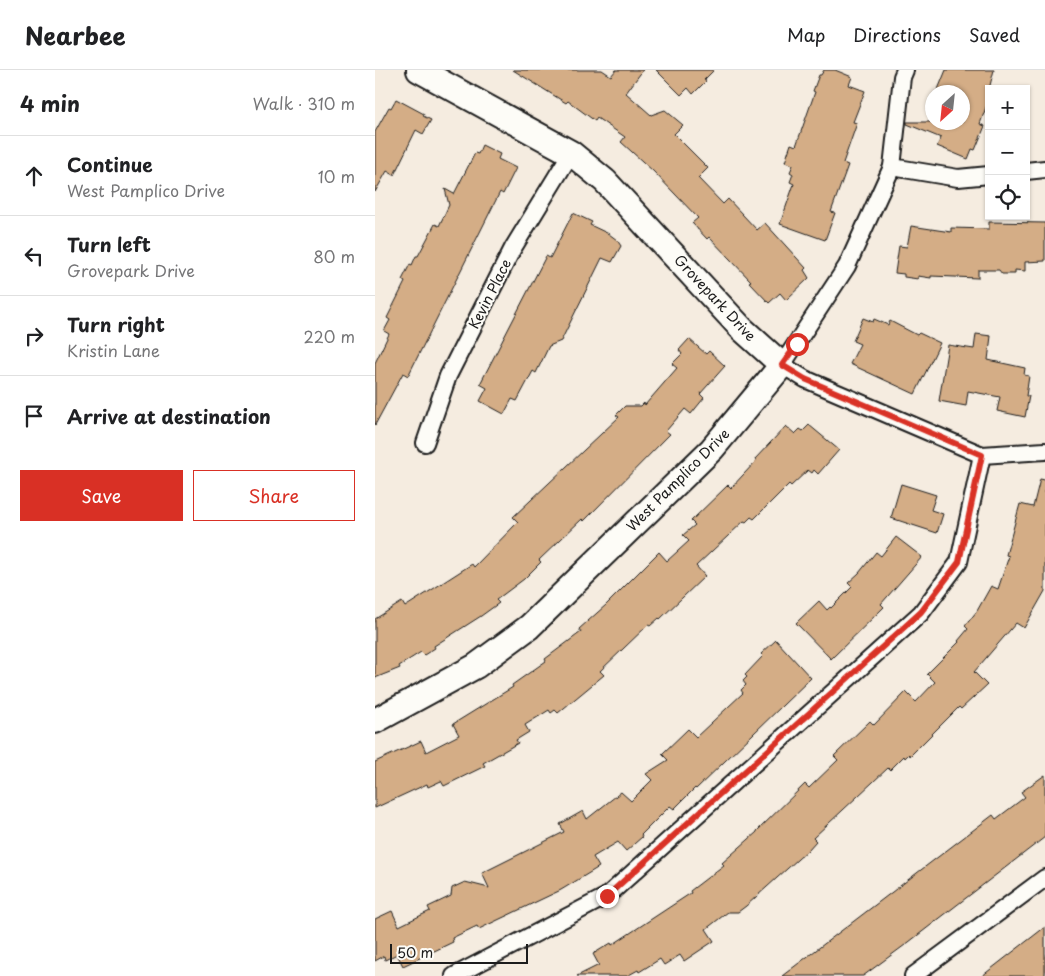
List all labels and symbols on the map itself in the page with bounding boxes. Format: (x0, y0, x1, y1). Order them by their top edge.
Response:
north arrow (925, 85, 970, 130)
street label: Grovepark Drive (670, 250, 761, 346)
street label: Kevin Place (463, 255, 516, 332)
route start (786, 333, 809, 356)
street label: West Pamplico Drive (621, 423, 734, 536)
route end (596, 885, 619, 908)
scale bar (390, 941, 527, 964)

